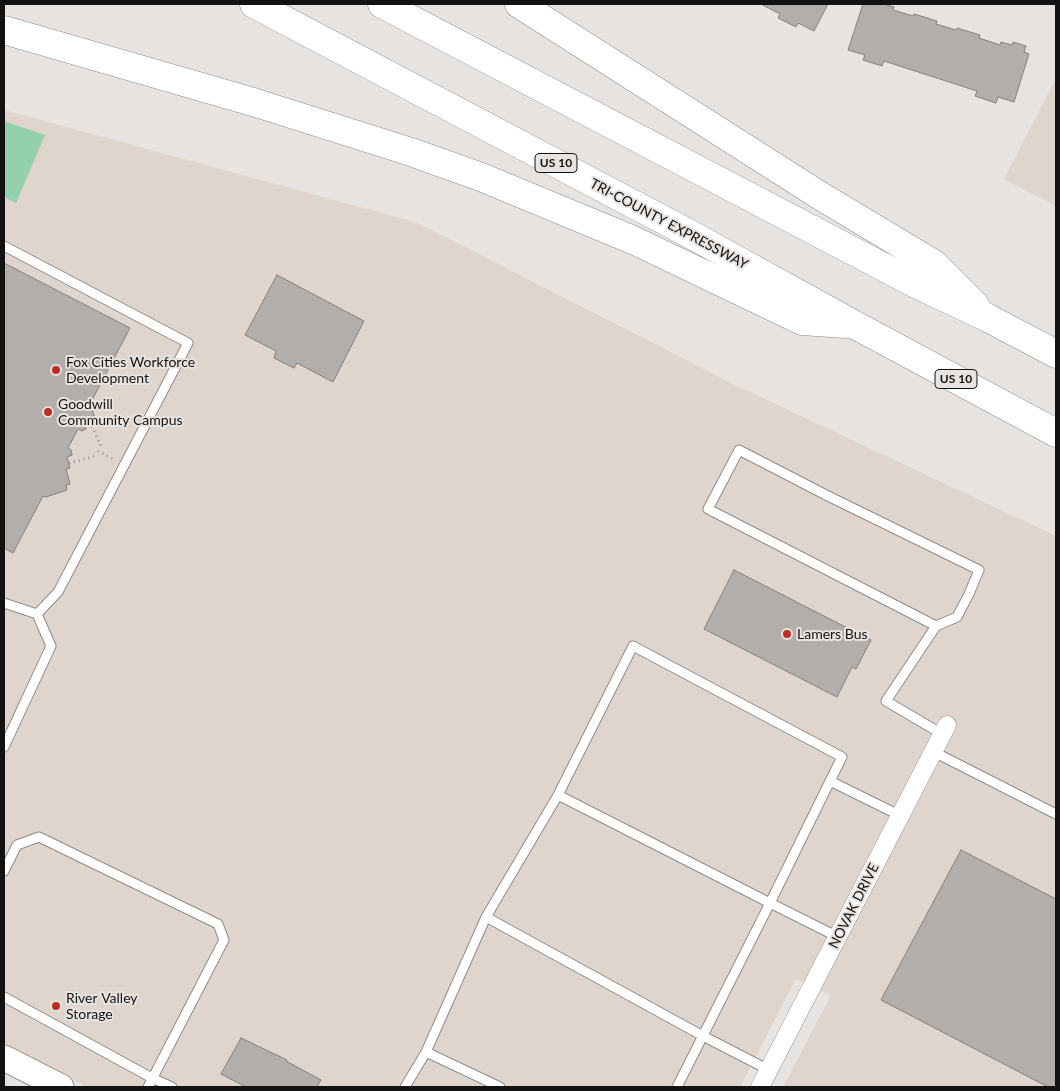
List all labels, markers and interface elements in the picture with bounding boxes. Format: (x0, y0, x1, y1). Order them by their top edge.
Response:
road number: US 10 (535, 154, 577, 172)
street label: TRI-COUNTY EXPRESSWAY (587, 175, 751, 273)
place label: Fox Cities Workforce Development (66, 354, 195, 387)
marker: Fox Cities Workforce Development (50, 364, 62, 376)
road number: US 10 (935, 369, 977, 388)
place label: Goodwill Community Campus (58, 396, 183, 428)
marker: Goodwill Community Campus (42, 406, 54, 418)
place label: Lamers Bus (797, 626, 868, 642)
marker: Lamers Bus (781, 628, 793, 640)
street label: NOVAK DRIVE (825, 860, 883, 952)
place label: River Valley Storage (66, 990, 138, 1022)
marker: River Valley Storage (50, 1000, 62, 1012)

